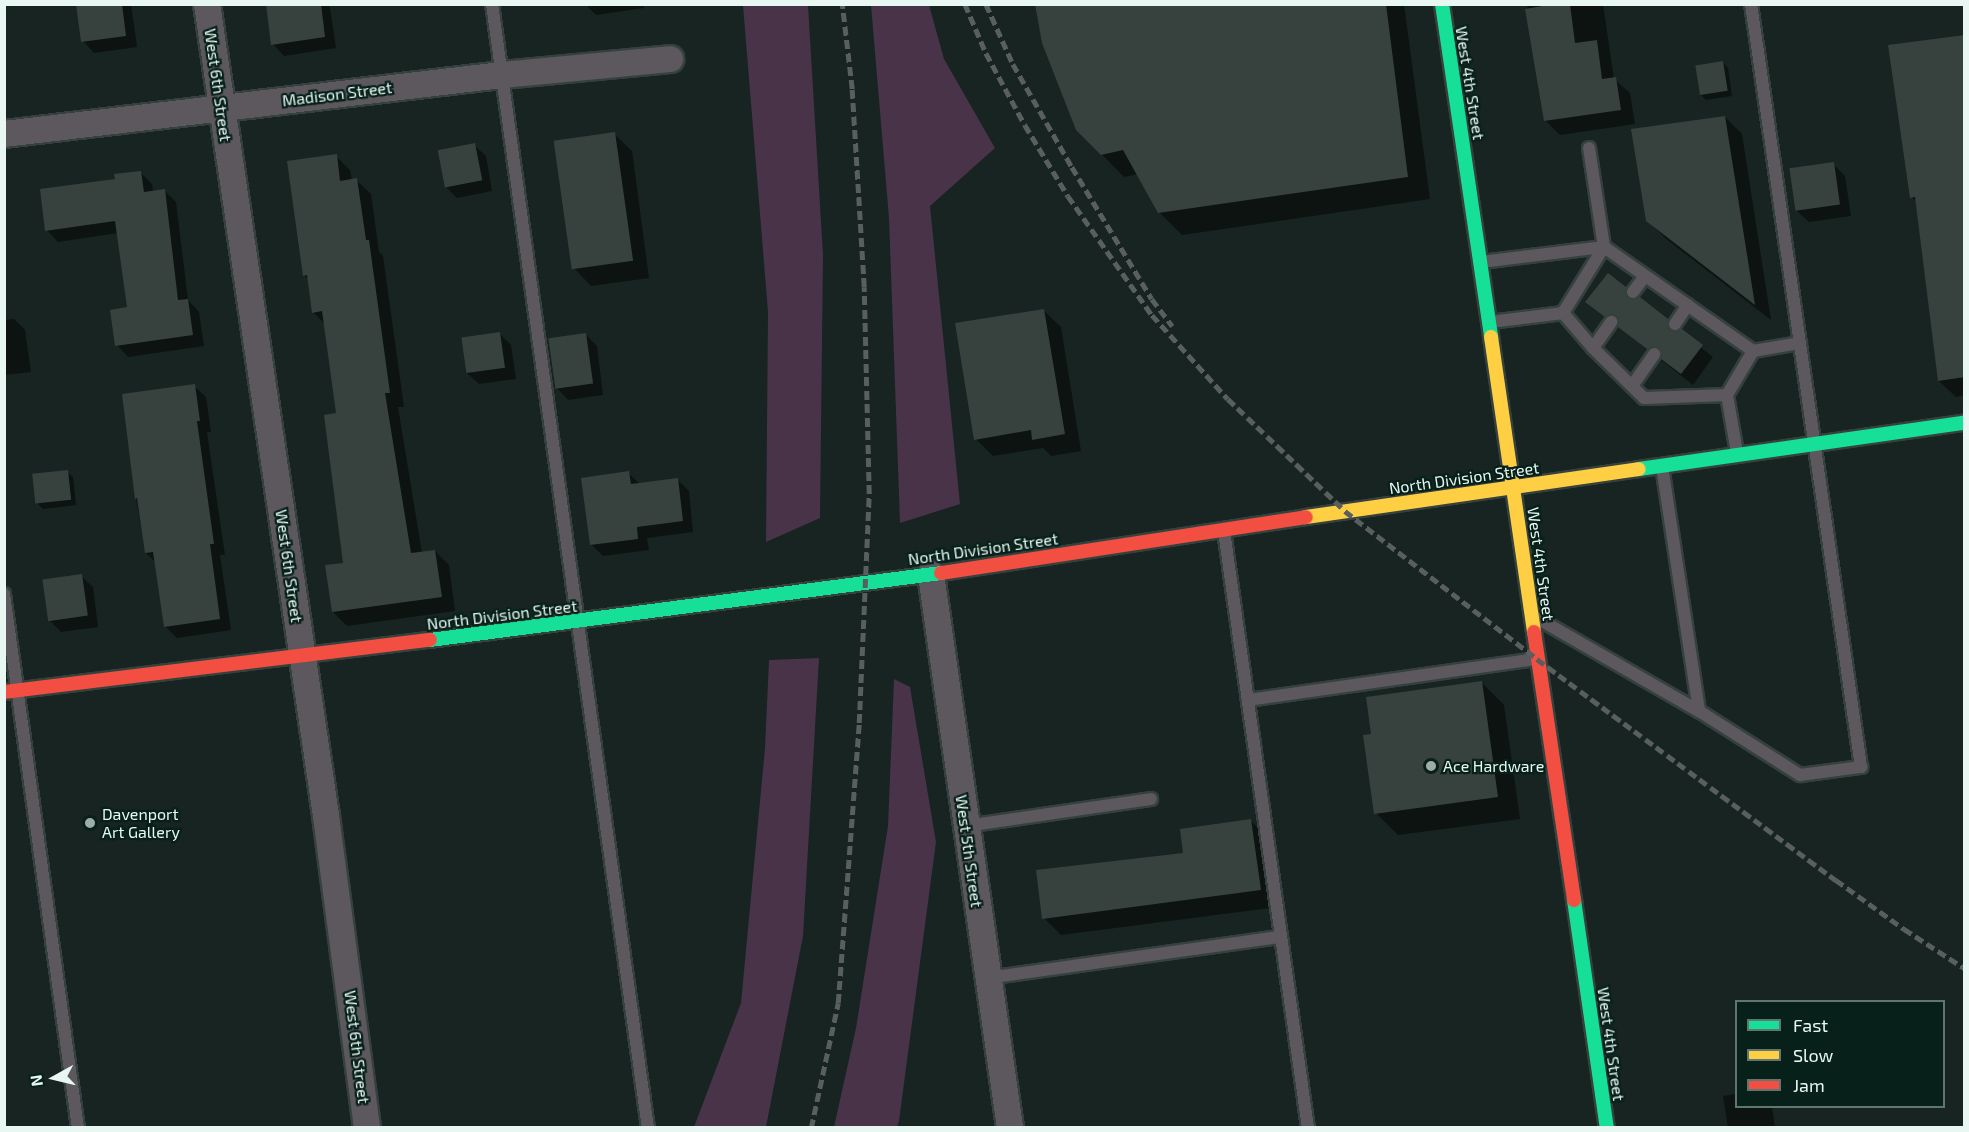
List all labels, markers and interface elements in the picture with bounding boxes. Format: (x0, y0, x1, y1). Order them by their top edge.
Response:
street label: West 4th Street (1452, 25, 1488, 141)
street label: West 6th Street (201, 27, 235, 143)
street label: Madison Street (281, 78, 393, 110)
street label: North Division Street (1388, 458, 1540, 498)
street label: West 4th Street (1524, 506, 1558, 622)
street label: West 6th Street (272, 508, 306, 624)
street label: North Division Street (907, 529, 1059, 569)
street label: North Division Street (426, 596, 578, 634)
place label: Ace Hardware (1443, 756, 1544, 776)
marker: Ace Hardware (1424, 759, 1438, 773)
street label: West 5th Street (952, 794, 986, 908)
place label: Davenport Art Gallery (102, 804, 180, 842)
marker: Davenport Art Gallery (83, 816, 97, 830)
street label: West 4th Street (1594, 986, 1628, 1102)
street label: West 6th Street (341, 989, 373, 1105)
legend (1735, 1000, 1945, 1108)
text: Fast (1793, 1014, 1828, 1036)
text: Slow (1793, 1044, 1833, 1066)
north arrow (24, 1048, 84, 1108)
text: N (25, 1074, 46, 1088)
text: Jam (1793, 1074, 1825, 1096)

